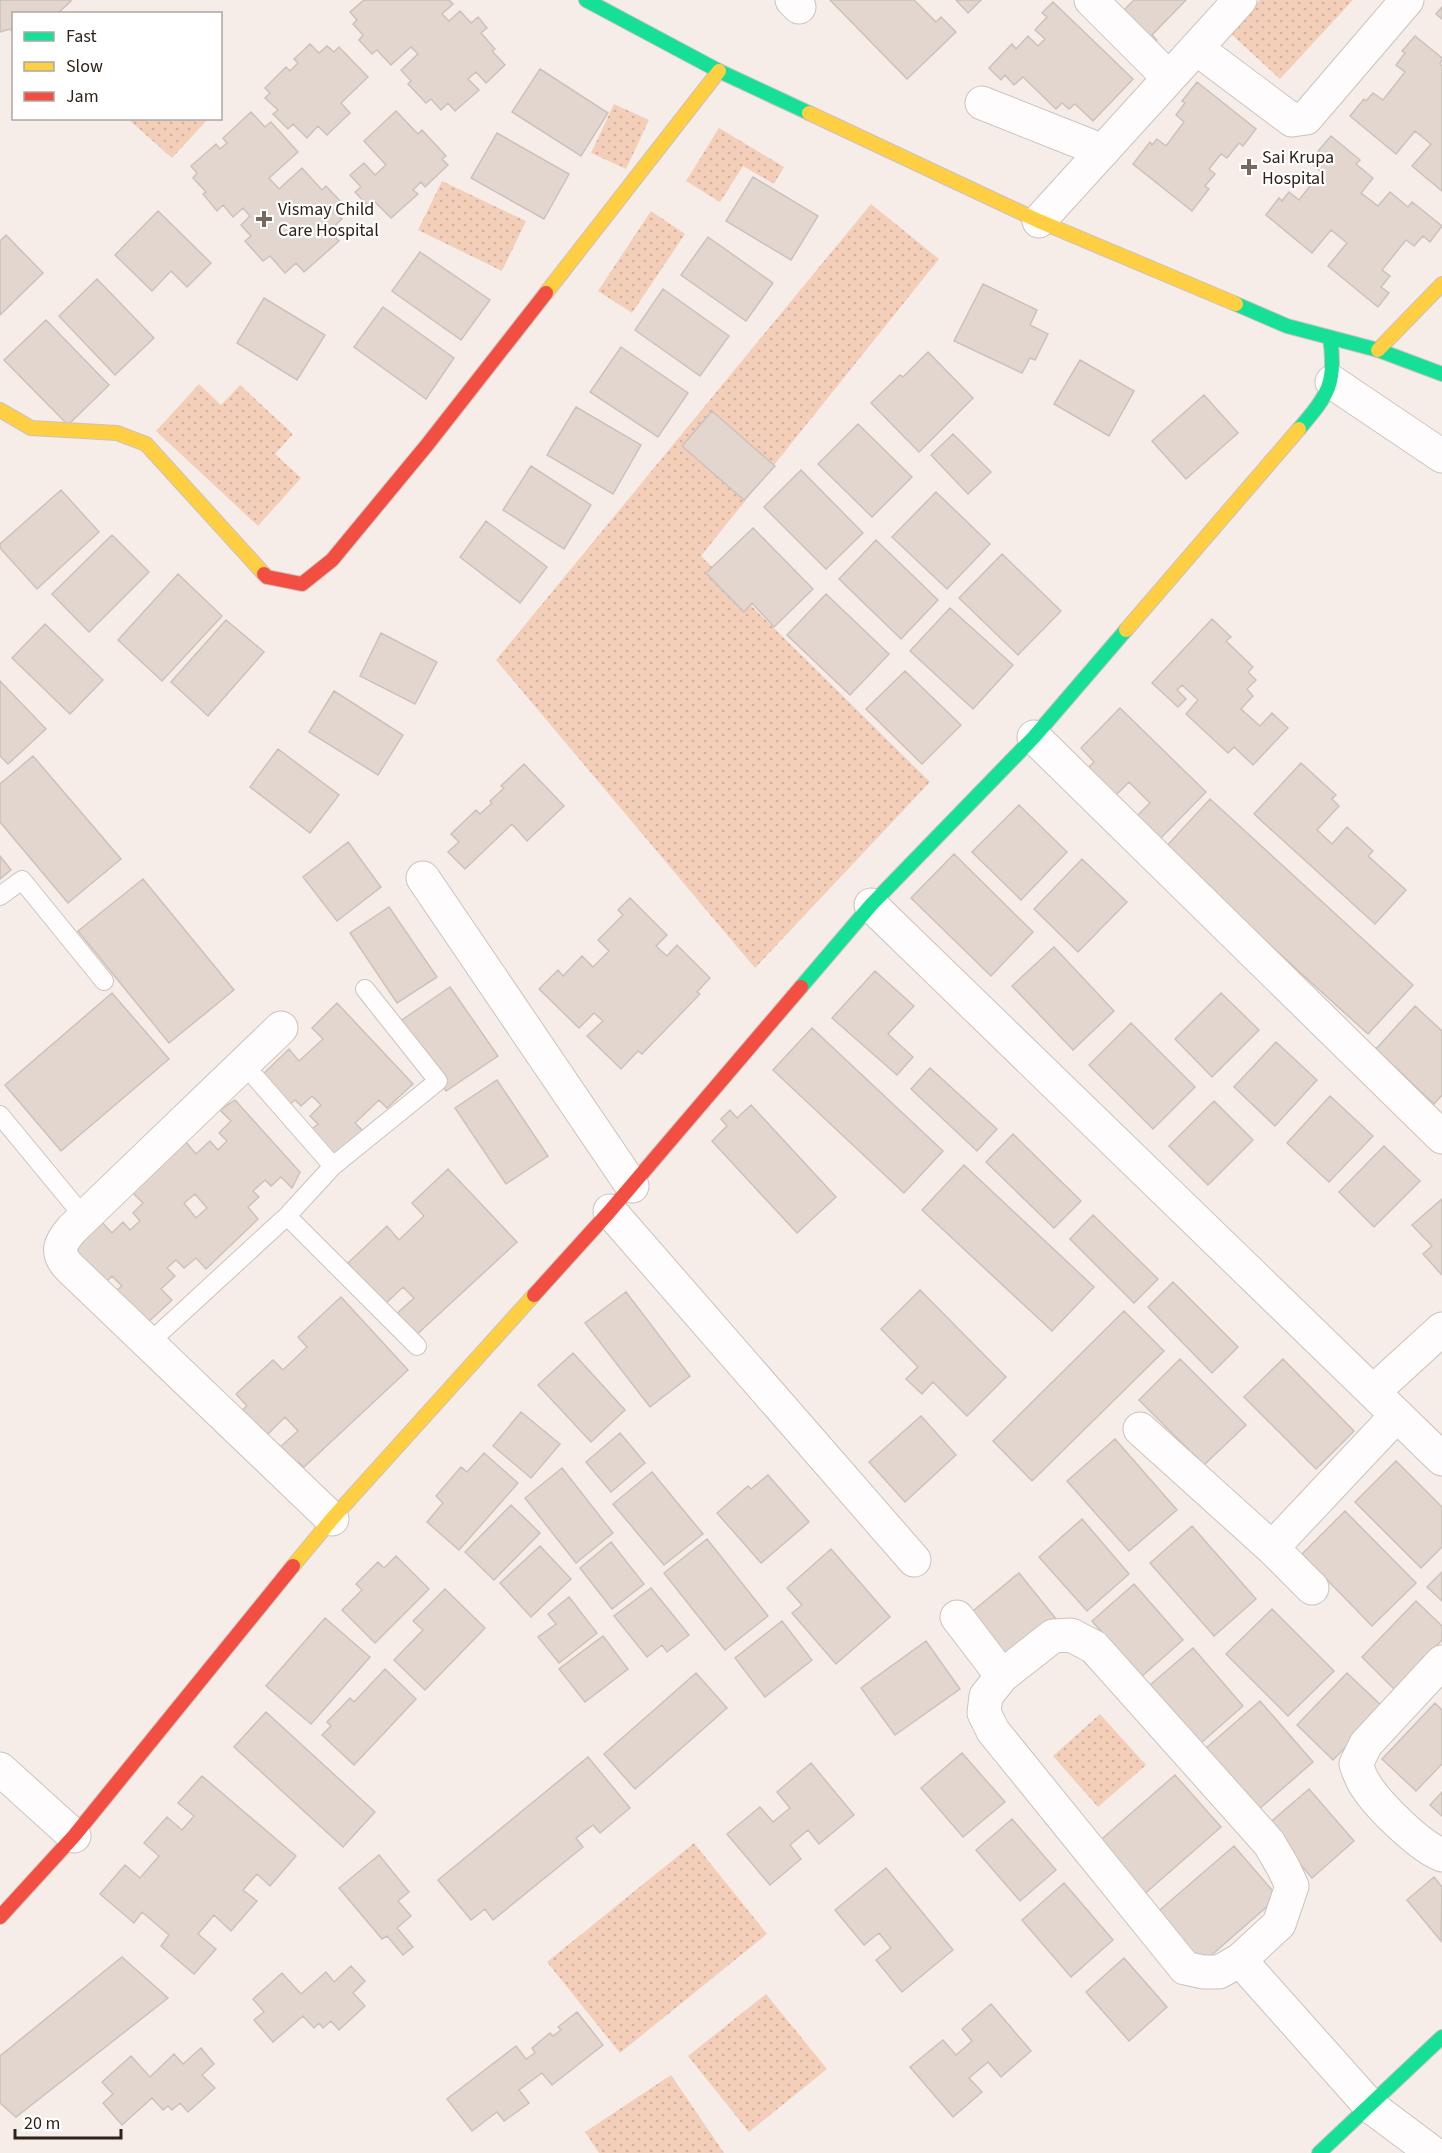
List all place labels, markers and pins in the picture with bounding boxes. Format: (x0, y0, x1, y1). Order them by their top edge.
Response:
place label: Sai Krupa Hospital (1262, 145, 1334, 191)
marker: Sai Krupa Hospital (1240, 158, 1258, 176)
place label: Vismay Child Care Hospital (278, 197, 379, 243)
marker: Vismay Child Care Hospital (255, 210, 273, 228)

